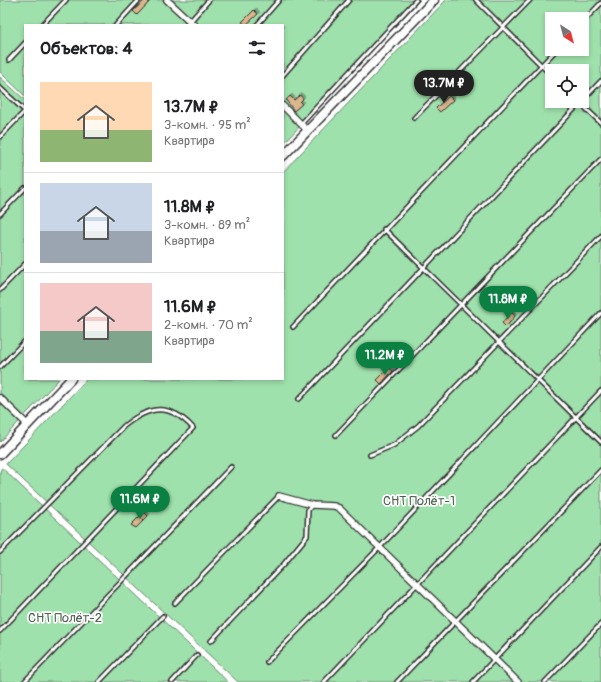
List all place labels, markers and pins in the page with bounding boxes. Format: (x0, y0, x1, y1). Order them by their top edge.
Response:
pin: 13.7M ₽ (407, 70, 481, 104)
pin: 11.8M ₽ (471, 286, 545, 320)
pin: 11.2M ₽ (348, 342, 422, 376)
pin: 11.6M ₽ (103, 486, 177, 520)

